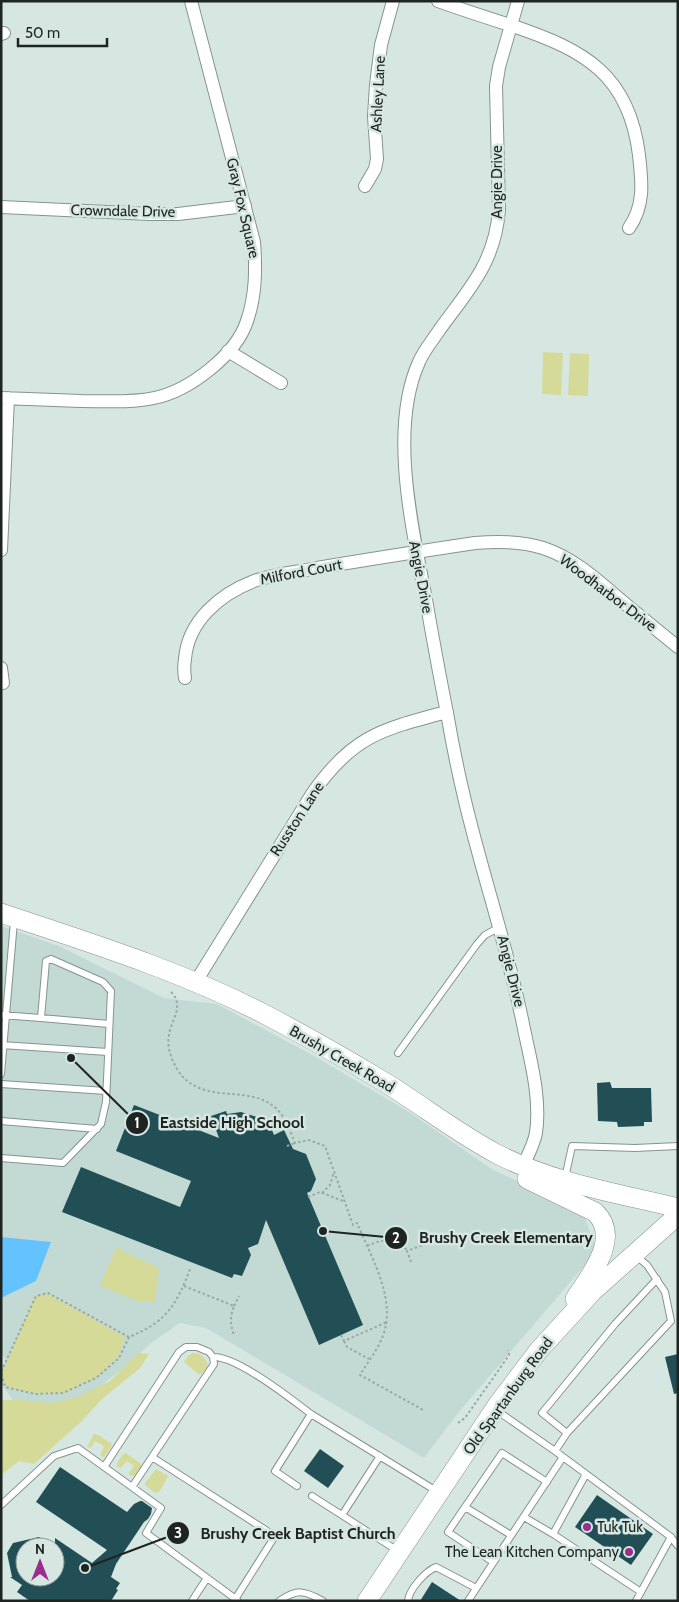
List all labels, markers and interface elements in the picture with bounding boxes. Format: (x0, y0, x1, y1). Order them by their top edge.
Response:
scale bar (18, 15, 106, 47)
text: 50 m (25, 24, 60, 42)
street label: Ashley Lane (367, 55, 389, 133)
street label: Angie Drive (488, 145, 506, 219)
street label: Gray Fox Square (223, 156, 263, 260)
street label: Crowndale Drive (70, 201, 176, 221)
street label: Angie Drive (405, 539, 437, 615)
street label: Woodharbor Drive (556, 551, 660, 636)
street label: Milford Court (259, 555, 343, 589)
street label: Russton Lane (266, 778, 328, 860)
street label: Angie Drive (493, 933, 529, 1009)
street label: Brushy Creek Road (286, 1022, 398, 1096)
callout: Eastside High School (125, 1107, 314, 1138)
text: Eastside High School (160, 1113, 304, 1132)
text: 1 (134, 1114, 140, 1132)
callout: Brushy Creek Elementary (384, 1222, 603, 1253)
text: Brushy Creek Elementary (419, 1228, 593, 1247)
text: 2 (392, 1229, 400, 1247)
street label: Old Spartanburg Road (459, 1334, 557, 1458)
callout: Brushy Creek Baptist Church (165, 1518, 405, 1549)
place label: Tuk Tuk (597, 1518, 643, 1536)
marker: Tuk Tuk (581, 1521, 593, 1533)
text: 3 (174, 1524, 182, 1542)
text: Brushy Creek Baptist Church (200, 1524, 396, 1543)
north arrow (15, 1537, 65, 1587)
text: N (35, 1540, 45, 1558)
place label: The Lean Kitchen Company (445, 1543, 619, 1561)
marker: The Lean Kitchen Company (623, 1546, 635, 1558)

